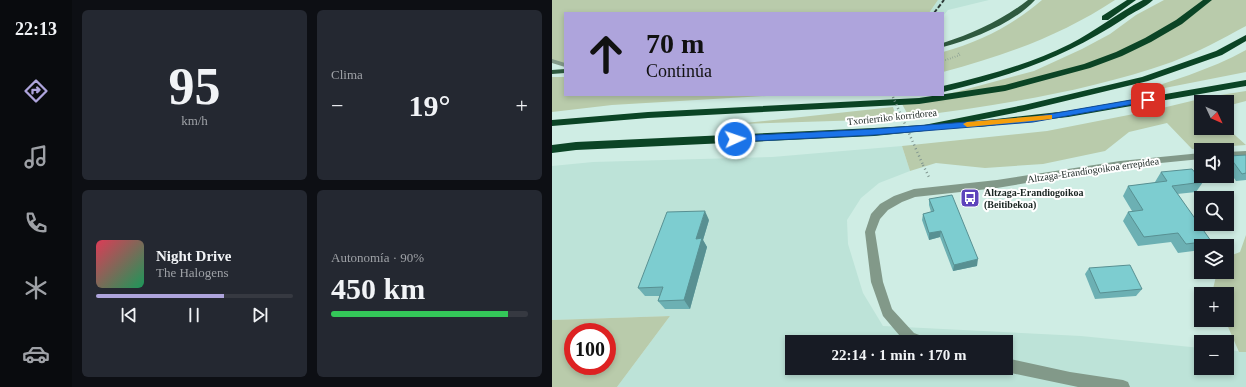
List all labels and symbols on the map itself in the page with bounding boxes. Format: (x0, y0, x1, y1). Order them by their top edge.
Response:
pin (1131, 83, 1165, 117)
north arrow (1194, 95, 1234, 135)
street label: Txorierriko korridorea (847, 107, 938, 127)
position arrow (714, 118, 756, 160)
street label: Altzaga-Erandiogoikoa errepidea (1026, 155, 1160, 185)
bus stop icon: Altzaga-Erandiogoikoa (Beitibekoa) (959, 187, 981, 209)
place label: Altzaga-Erandiogoikoa (Beitibekoa) (984, 187, 1083, 211)
speed limit sign: 100 (564, 323, 616, 375)

